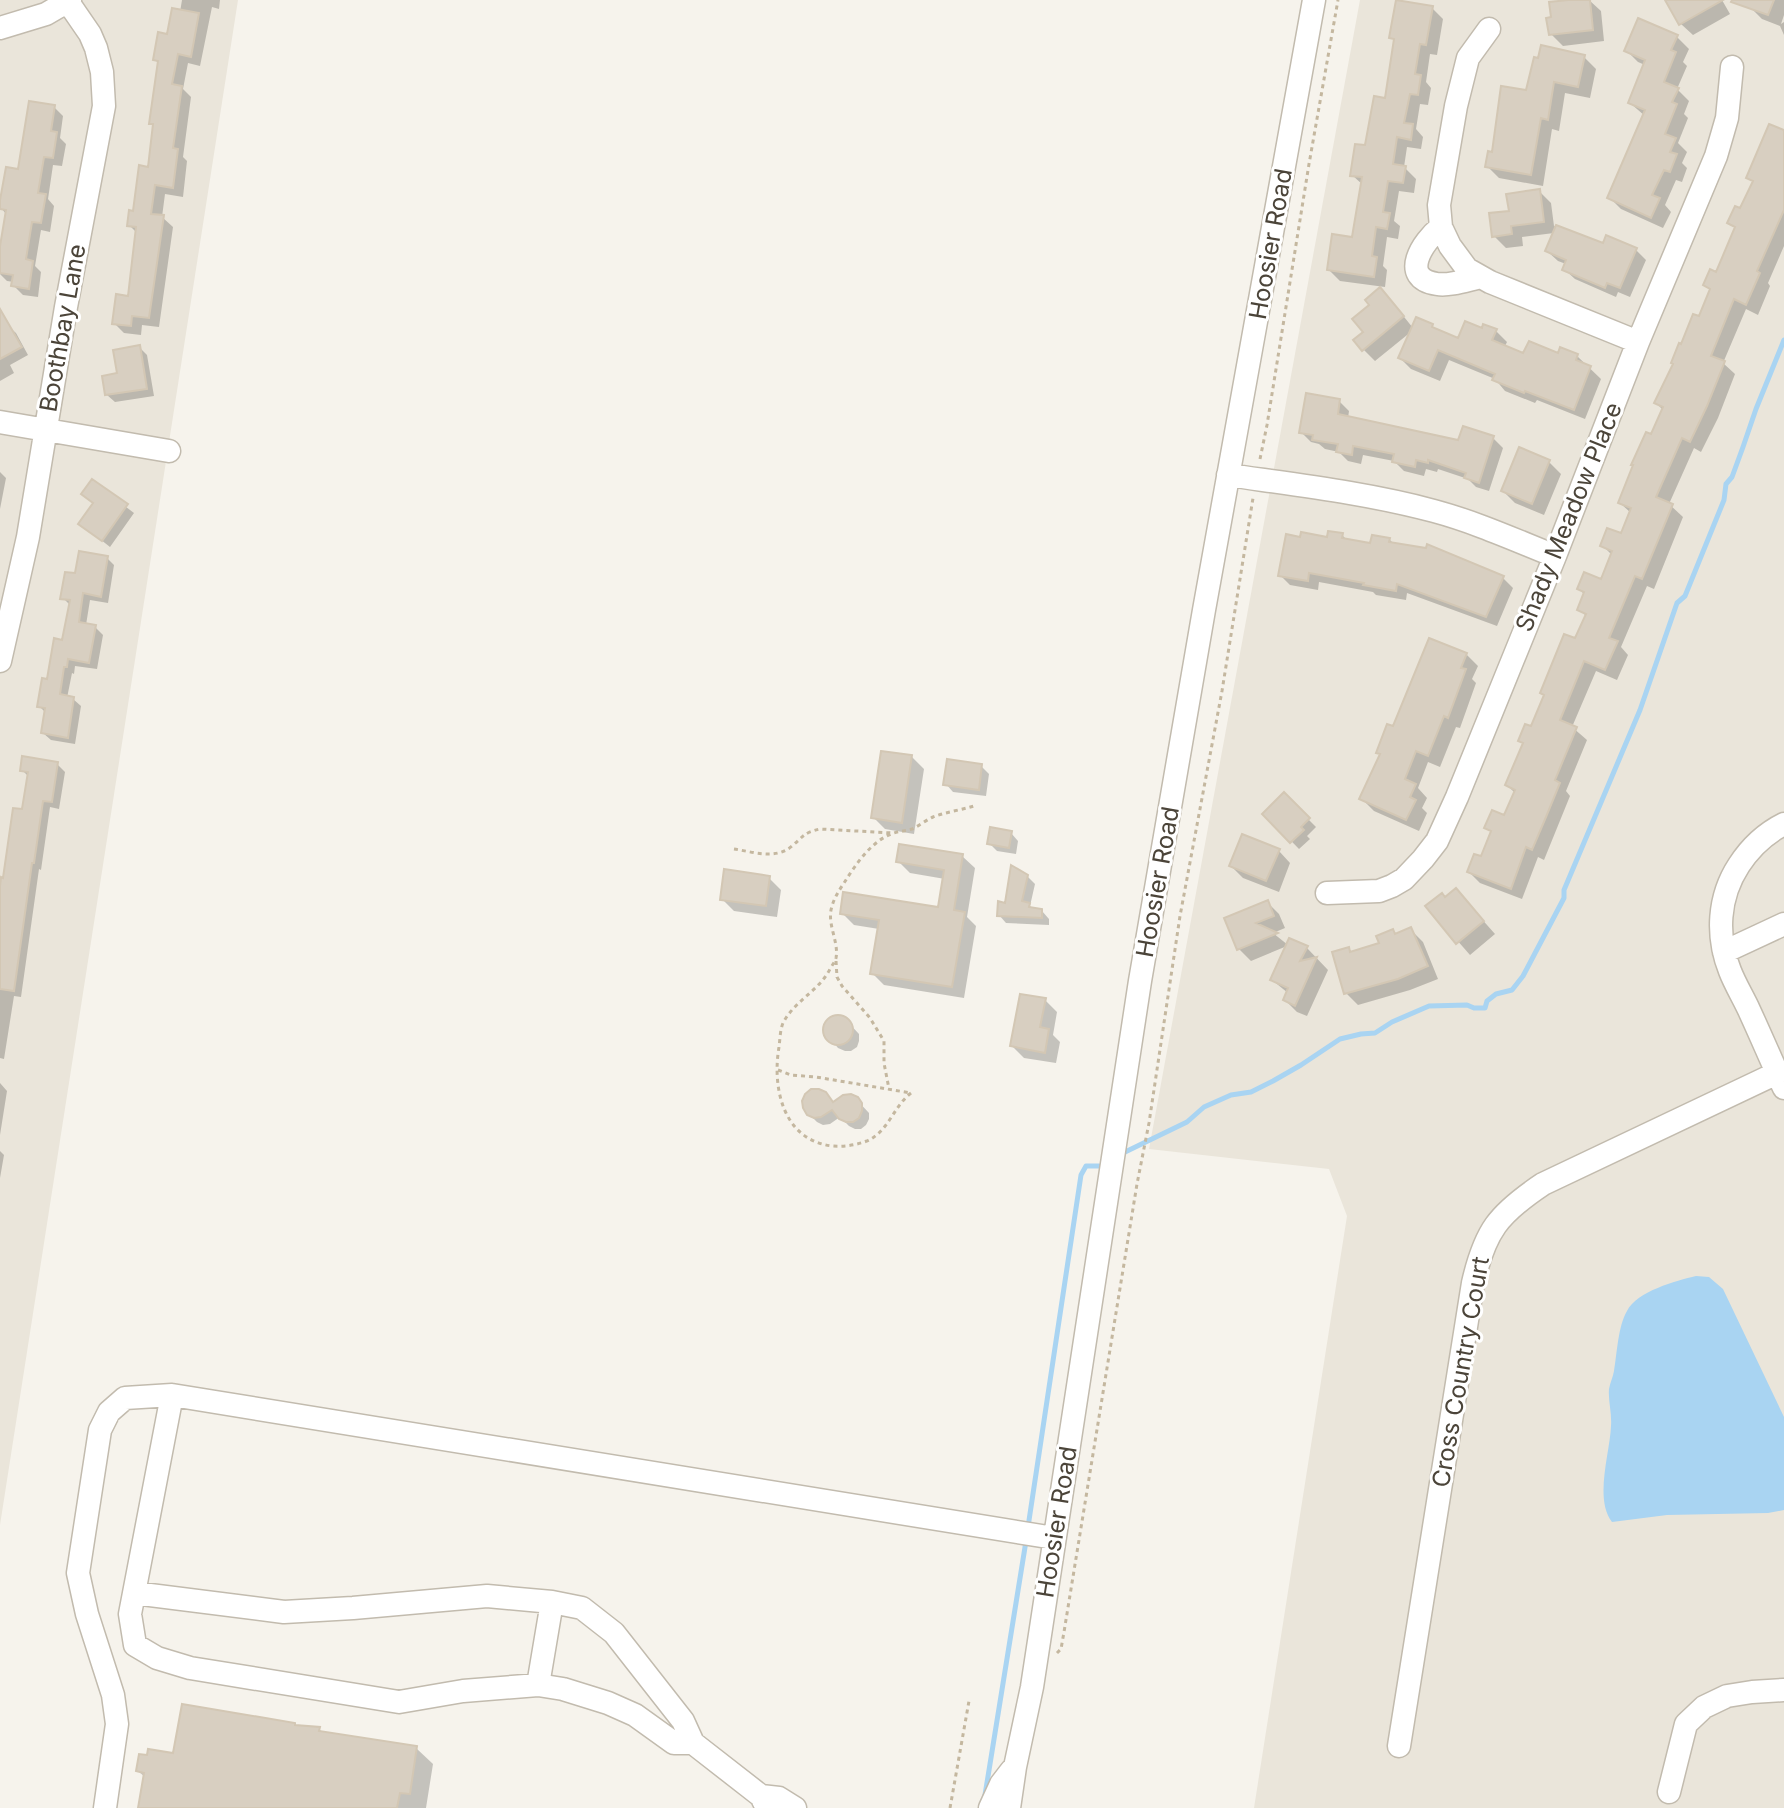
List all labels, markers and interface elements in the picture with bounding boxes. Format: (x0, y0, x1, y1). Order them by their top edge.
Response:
street label: Hoosier Road (1243, 166, 1298, 322)
street label: Boothbay Lane (33, 242, 92, 414)
street label: Shady Meadow Place (1509, 398, 1628, 636)
street label: Hoosier Road (1130, 804, 1185, 960)
street label: Cross Country Court (1426, 1254, 1495, 1490)
street label: Hoosier Road (1030, 1444, 1083, 1600)

